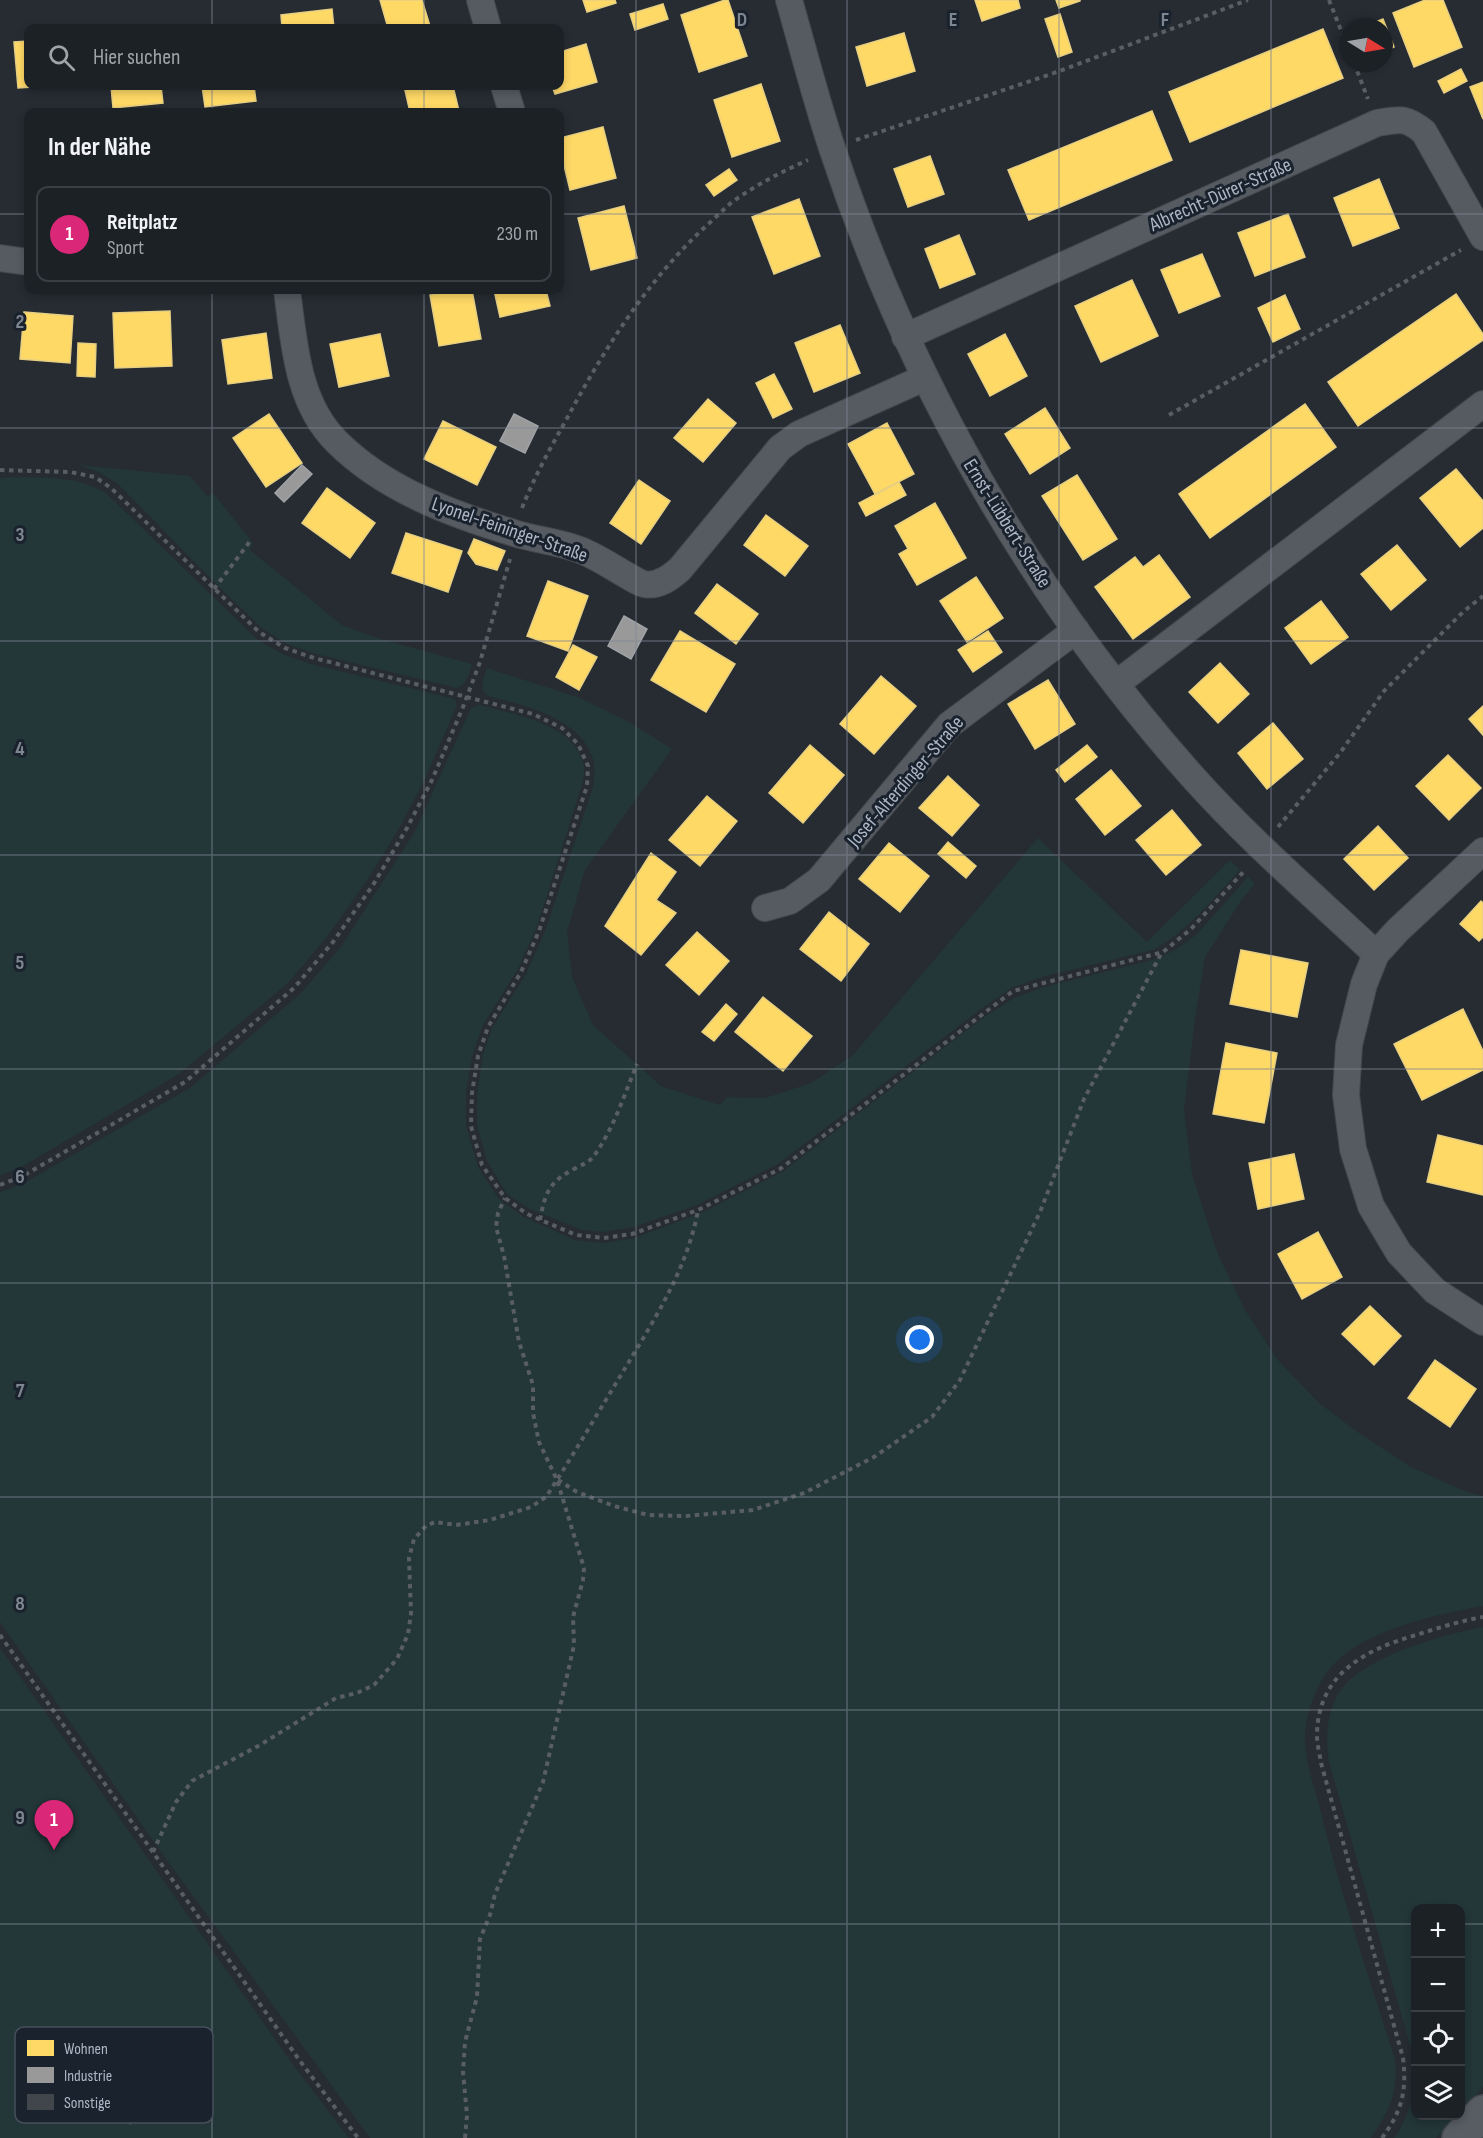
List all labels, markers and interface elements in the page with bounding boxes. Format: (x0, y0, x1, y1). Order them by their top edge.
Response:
text: D (737, 8, 747, 32)
text: E (949, 8, 957, 32)
text: F (1161, 8, 1169, 32)
north arrow (1339, 18, 1393, 72)
search box (24, 24, 564, 90)
icon: search (45, 41, 78, 74)
text: Hier suchen (93, 44, 181, 71)
text: In der Nähe (48, 132, 151, 163)
street label: Albrecht-Dürer-Straße (1145, 153, 1295, 237)
text: Reitplatz (107, 209, 178, 236)
text: 1 (66, 222, 73, 246)
text: 230 m (496, 222, 538, 246)
text: Sport (107, 236, 144, 260)
text: 2 (16, 310, 24, 334)
street label: Ernst-Lübbert-Straße (958, 455, 1056, 592)
street label: Lyonel-Feininger-Straße (429, 492, 591, 568)
text: 3 (16, 523, 25, 547)
street label: Josef-Alterdinger-Straße (842, 711, 969, 853)
text: 4 (15, 737, 25, 761)
text: 5 (16, 951, 25, 975)
text: 6 (15, 1165, 25, 1189)
your location (905, 1325, 934, 1354)
text: 7 (16, 1379, 25, 1403)
text: 8 (15, 1592, 25, 1616)
pin: 1 (34, 1800, 74, 1850)
text: 9 (15, 1806, 25, 1830)
map controls (1411, 1904, 1465, 2120)
button: + (1411, 1904, 1465, 1958)
button: − (1411, 1958, 1465, 2012)
button: locate (1411, 2012, 1465, 2066)
legend (15, 2027, 213, 2123)
text: Wohnen (64, 2040, 108, 2059)
button: layers (1411, 2066, 1465, 2120)
text: Industrie (64, 2067, 112, 2086)
text: Sonstige (64, 2094, 111, 2113)

